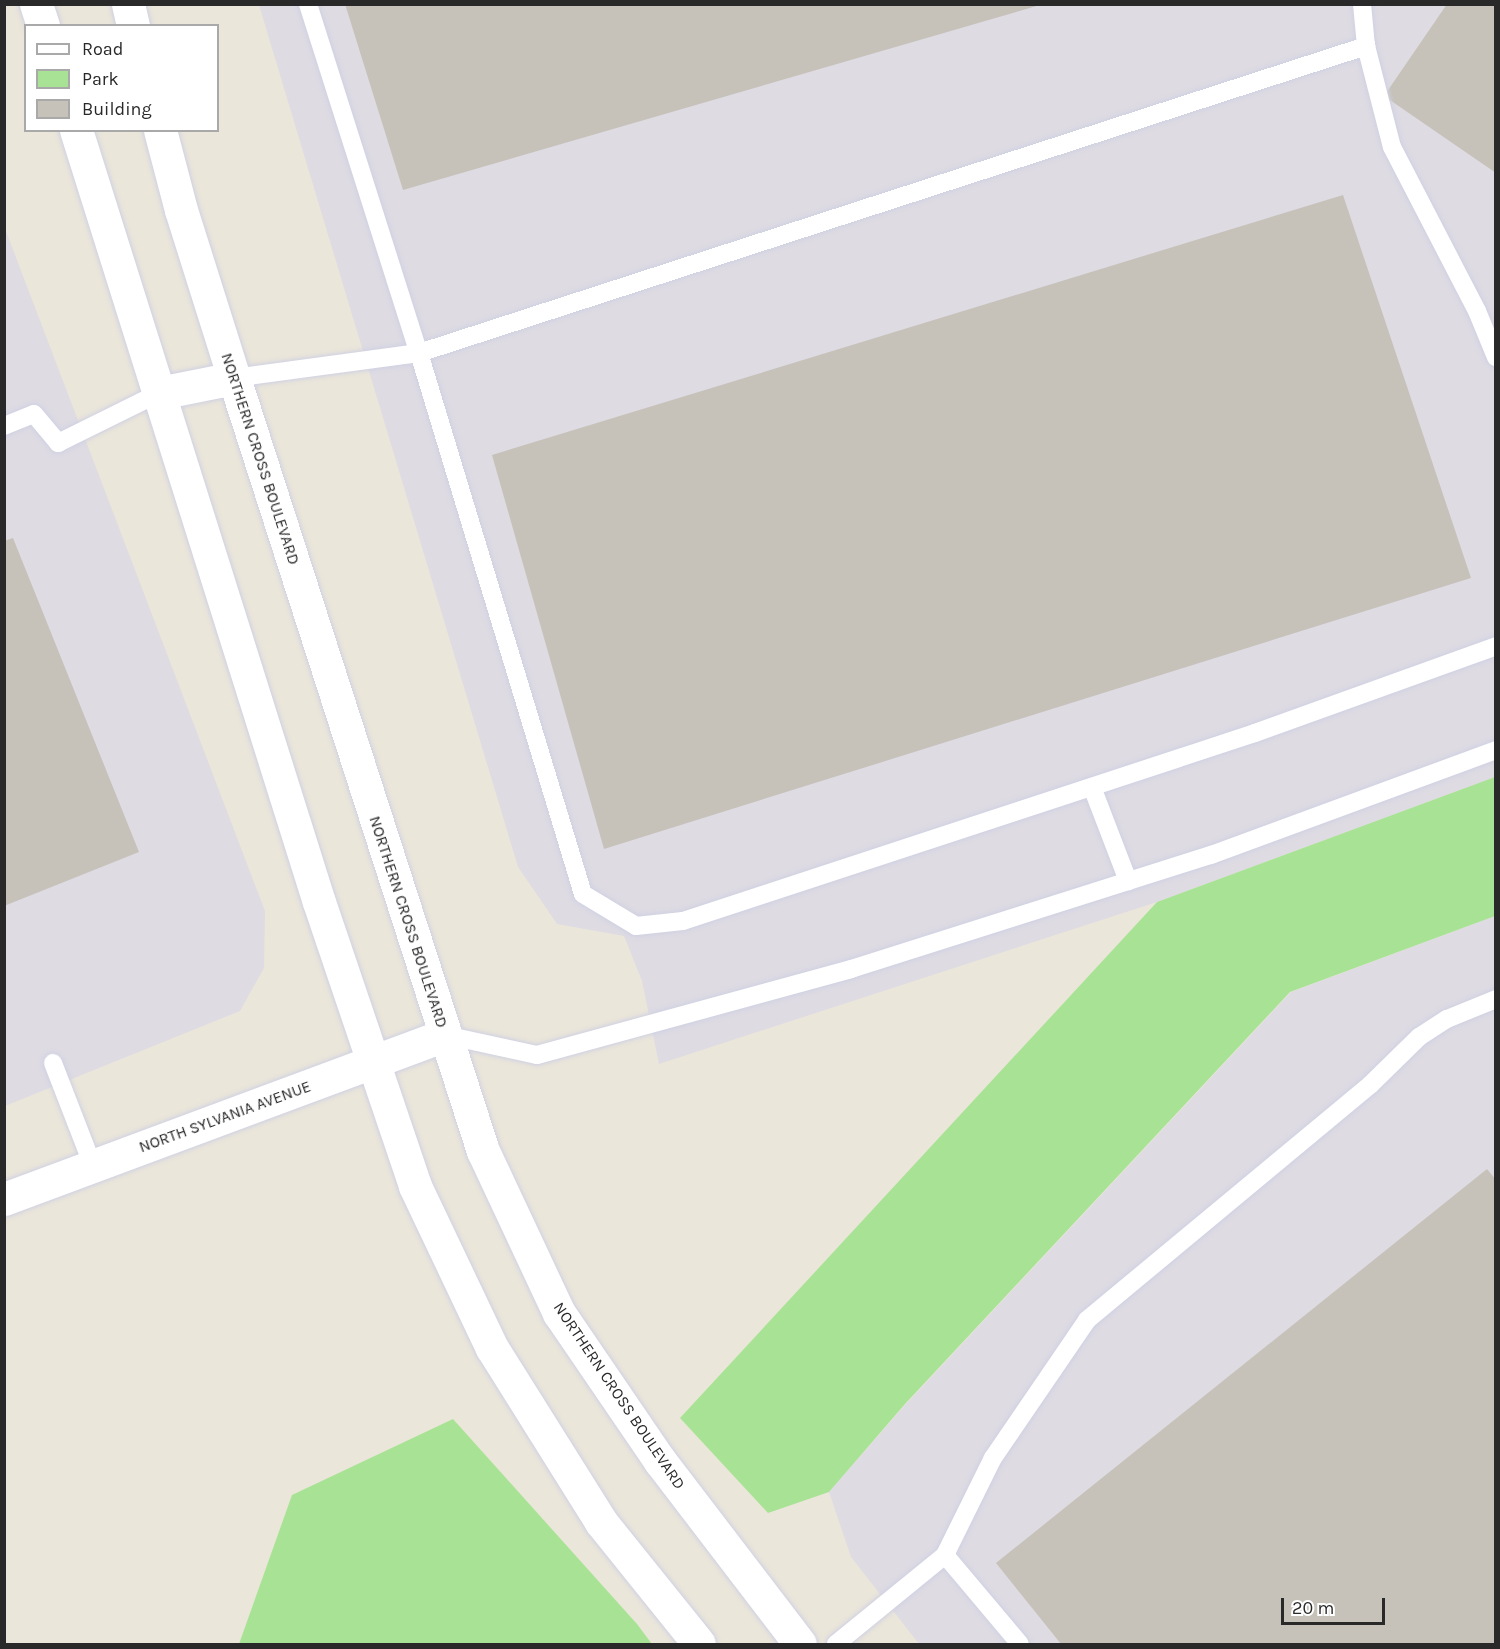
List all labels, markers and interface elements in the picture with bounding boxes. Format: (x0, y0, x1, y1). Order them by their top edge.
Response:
legend (24, 24, 219, 132)
text: Road (82, 38, 123, 60)
text: Park (82, 68, 119, 90)
text: Building (82, 98, 152, 120)
street label: NORTHERN CROSS BOULEVARD (217, 351, 303, 567)
street label: NORTHERN CROSS BOULEVARD (365, 814, 451, 1030)
street label: NORTH SYLVANIA AVENUE (136, 1077, 314, 1157)
street label: NORTHERN CROSS BOULEVARD (549, 1299, 689, 1493)
scale bar (1284, 1586, 1388, 1624)
text: 20 m (1292, 1597, 1334, 1619)

